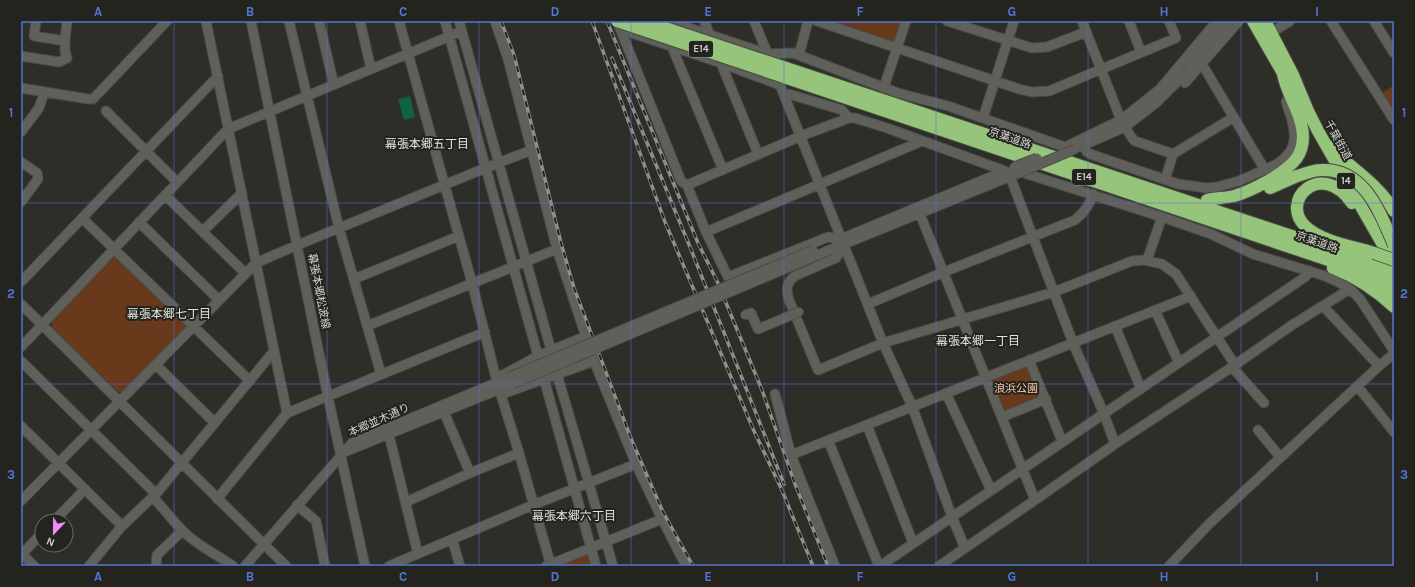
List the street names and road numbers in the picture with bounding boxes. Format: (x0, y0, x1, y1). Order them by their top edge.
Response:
road number: E14 (689, 41, 713, 57)
street label: 千葉街道 (1322, 118, 1354, 162)
street label: 京葉道路 (987, 125, 1033, 151)
road number: E14 (1072, 169, 1096, 185)
road number: 14 (1337, 173, 1355, 189)
street label: 京葉道路 (1294, 229, 1340, 255)
street label: 幕張本郷松波線 (305, 252, 333, 330)
street label: 本郷並木通り (346, 401, 412, 439)

